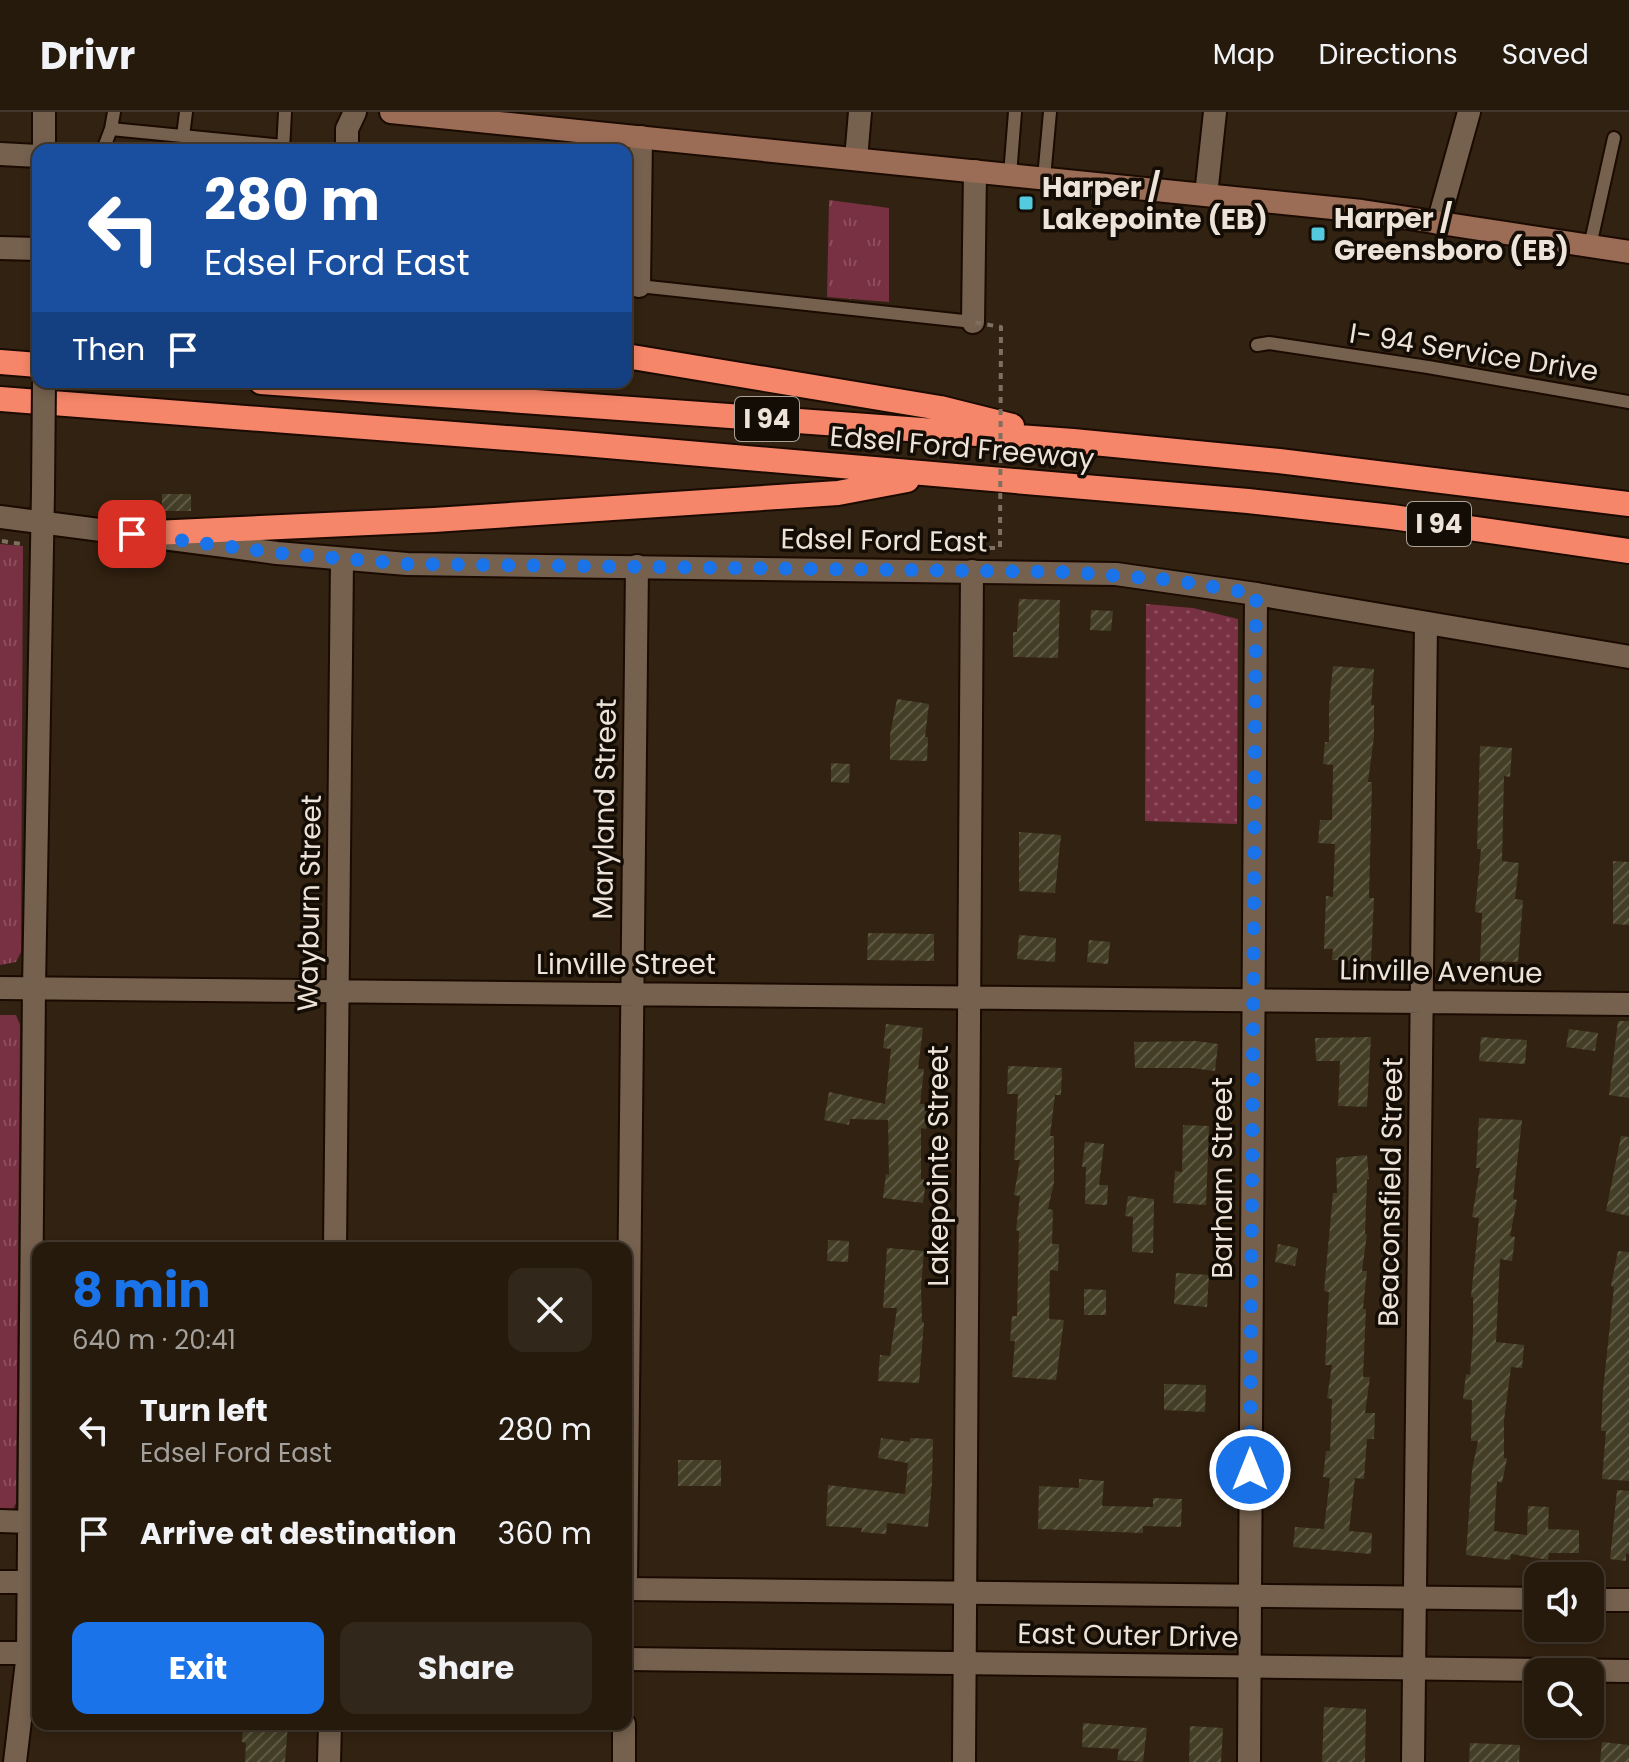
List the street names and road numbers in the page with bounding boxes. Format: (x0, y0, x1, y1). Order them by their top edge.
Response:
street label: I- 94 Service Drive (1347, 314, 1601, 391)
road number: I 94 (735, 397, 799, 441)
street label: Edsel Ford Freeway (828, 417, 1096, 479)
road number: I 94 (1407, 502, 1471, 546)
street label: Edsel Ford East (780, 519, 988, 562)
street label: Maryland Street (583, 698, 626, 920)
street label: Wayburn Street (288, 794, 331, 1012)
street label: Linville Street (536, 945, 716, 984)
street label: Linville Avenue (1339, 950, 1543, 993)
street label: Lakepointe Street (919, 1045, 958, 1287)
street label: Beaconsfield Street (1369, 1057, 1412, 1327)
street label: Barham Street (1203, 1077, 1242, 1279)
street label: East Outer Drive (1017, 1614, 1239, 1657)

